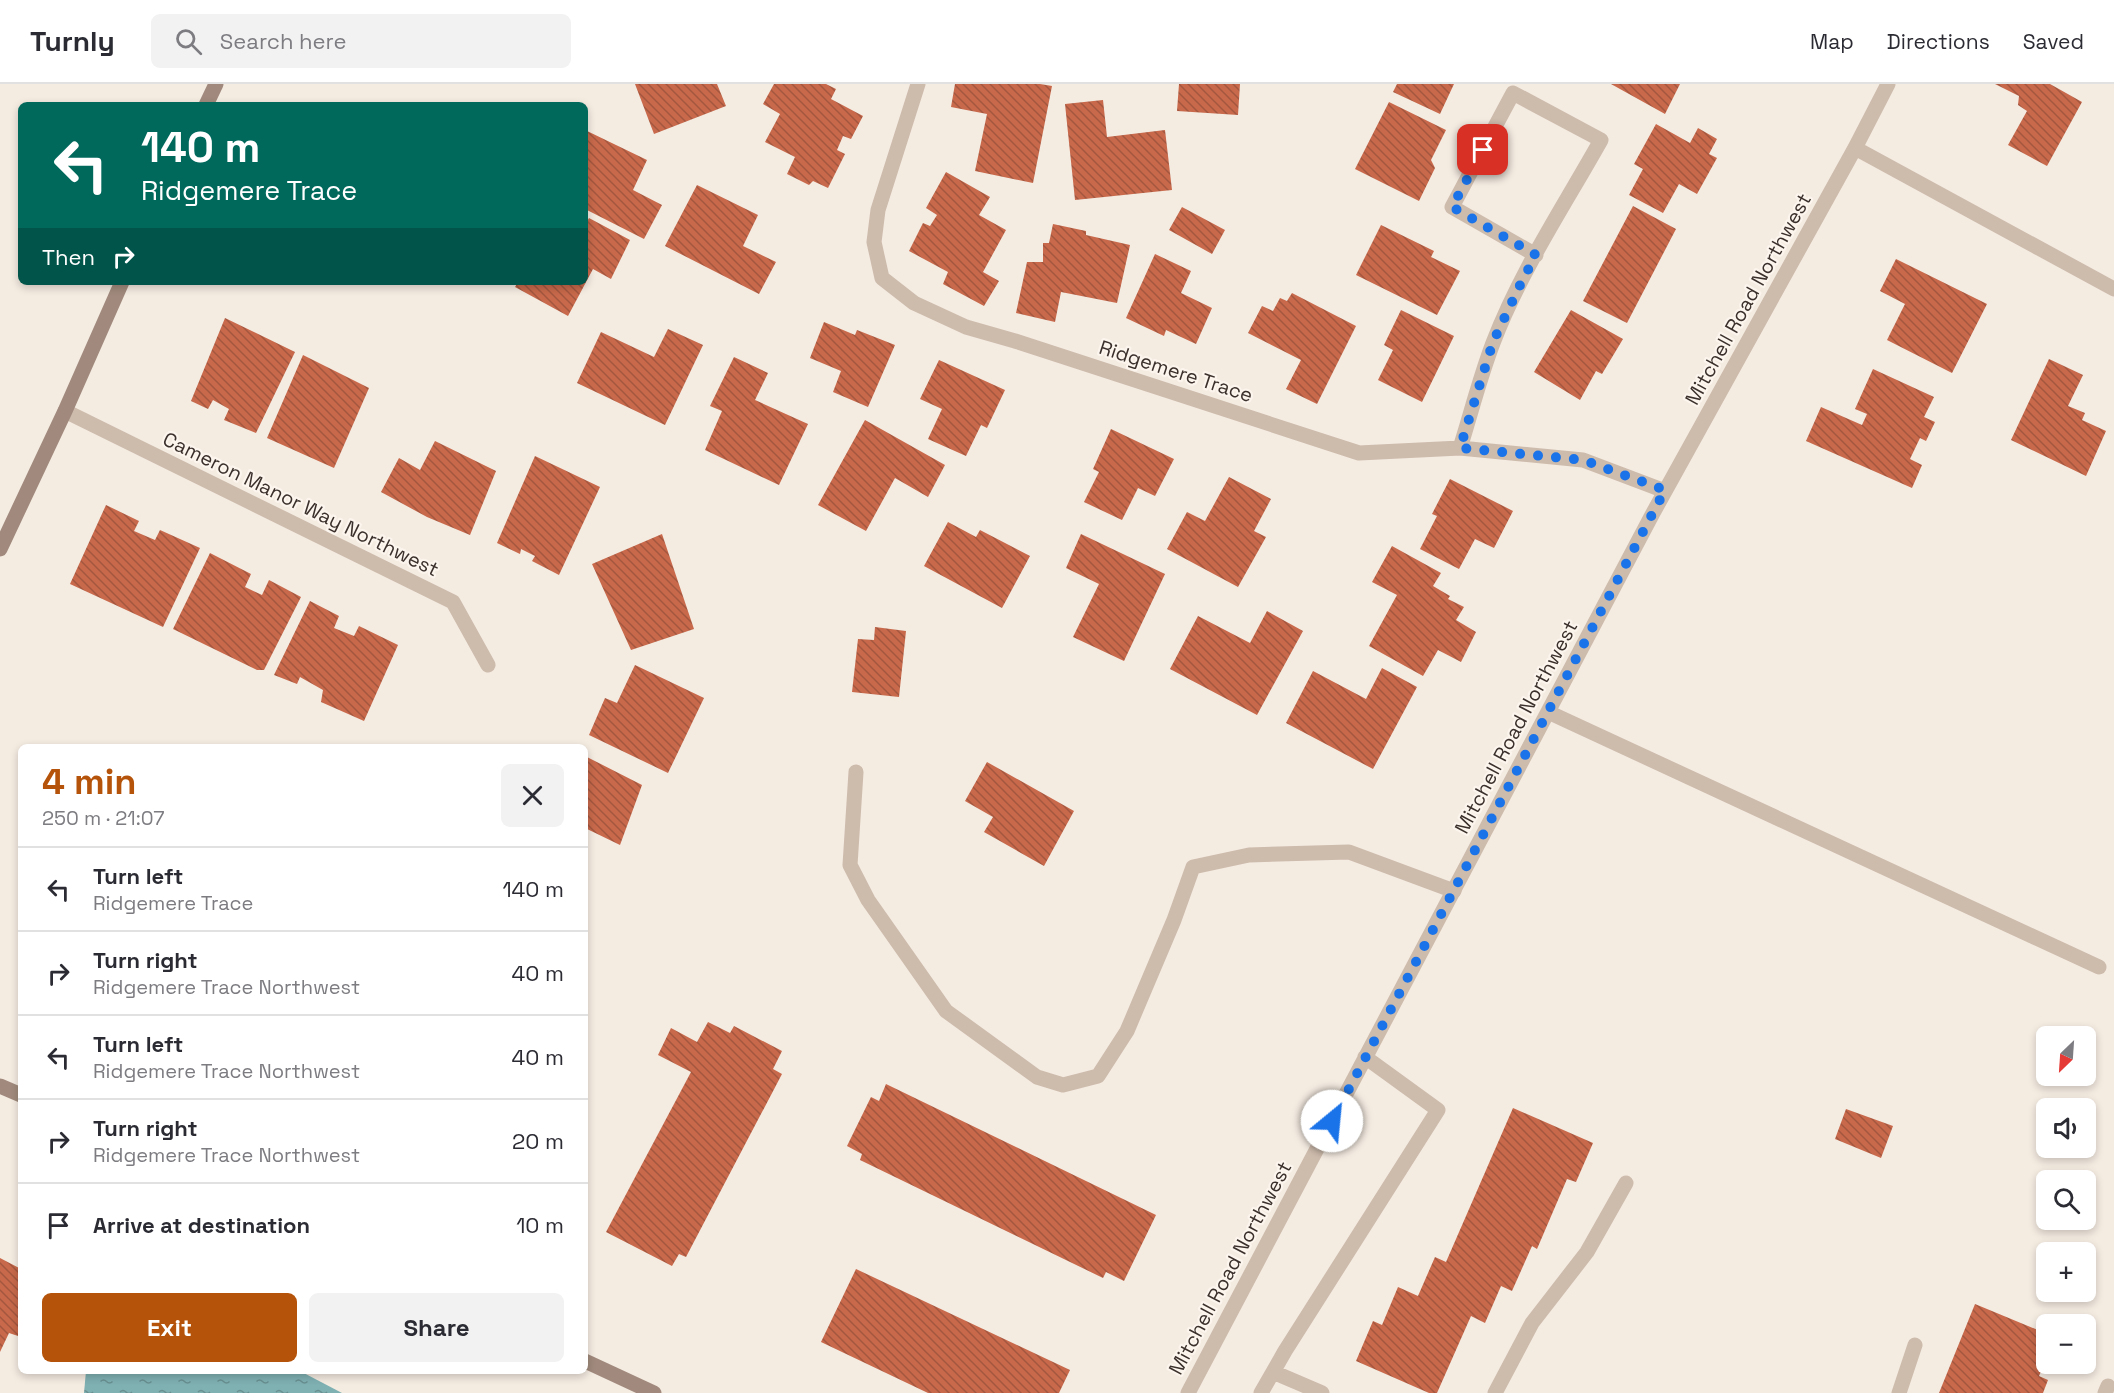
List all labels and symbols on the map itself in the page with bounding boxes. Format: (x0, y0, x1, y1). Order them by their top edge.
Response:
pin (1457, 124, 1508, 175)
street label: Mitchell Road Northwest (1679, 189, 1817, 409)
street label: Ridgemere Trace (1096, 334, 1256, 408)
street label: Cameron Manor Way Northwest (159, 426, 443, 582)
street label: Mitchell Road Northwest (1449, 616, 1583, 838)
north arrow (2036, 1026, 2096, 1086)
position arrow (1300, 1089, 1364, 1153)
street label: Mitchell Road Northwest (1163, 1157, 1297, 1379)

